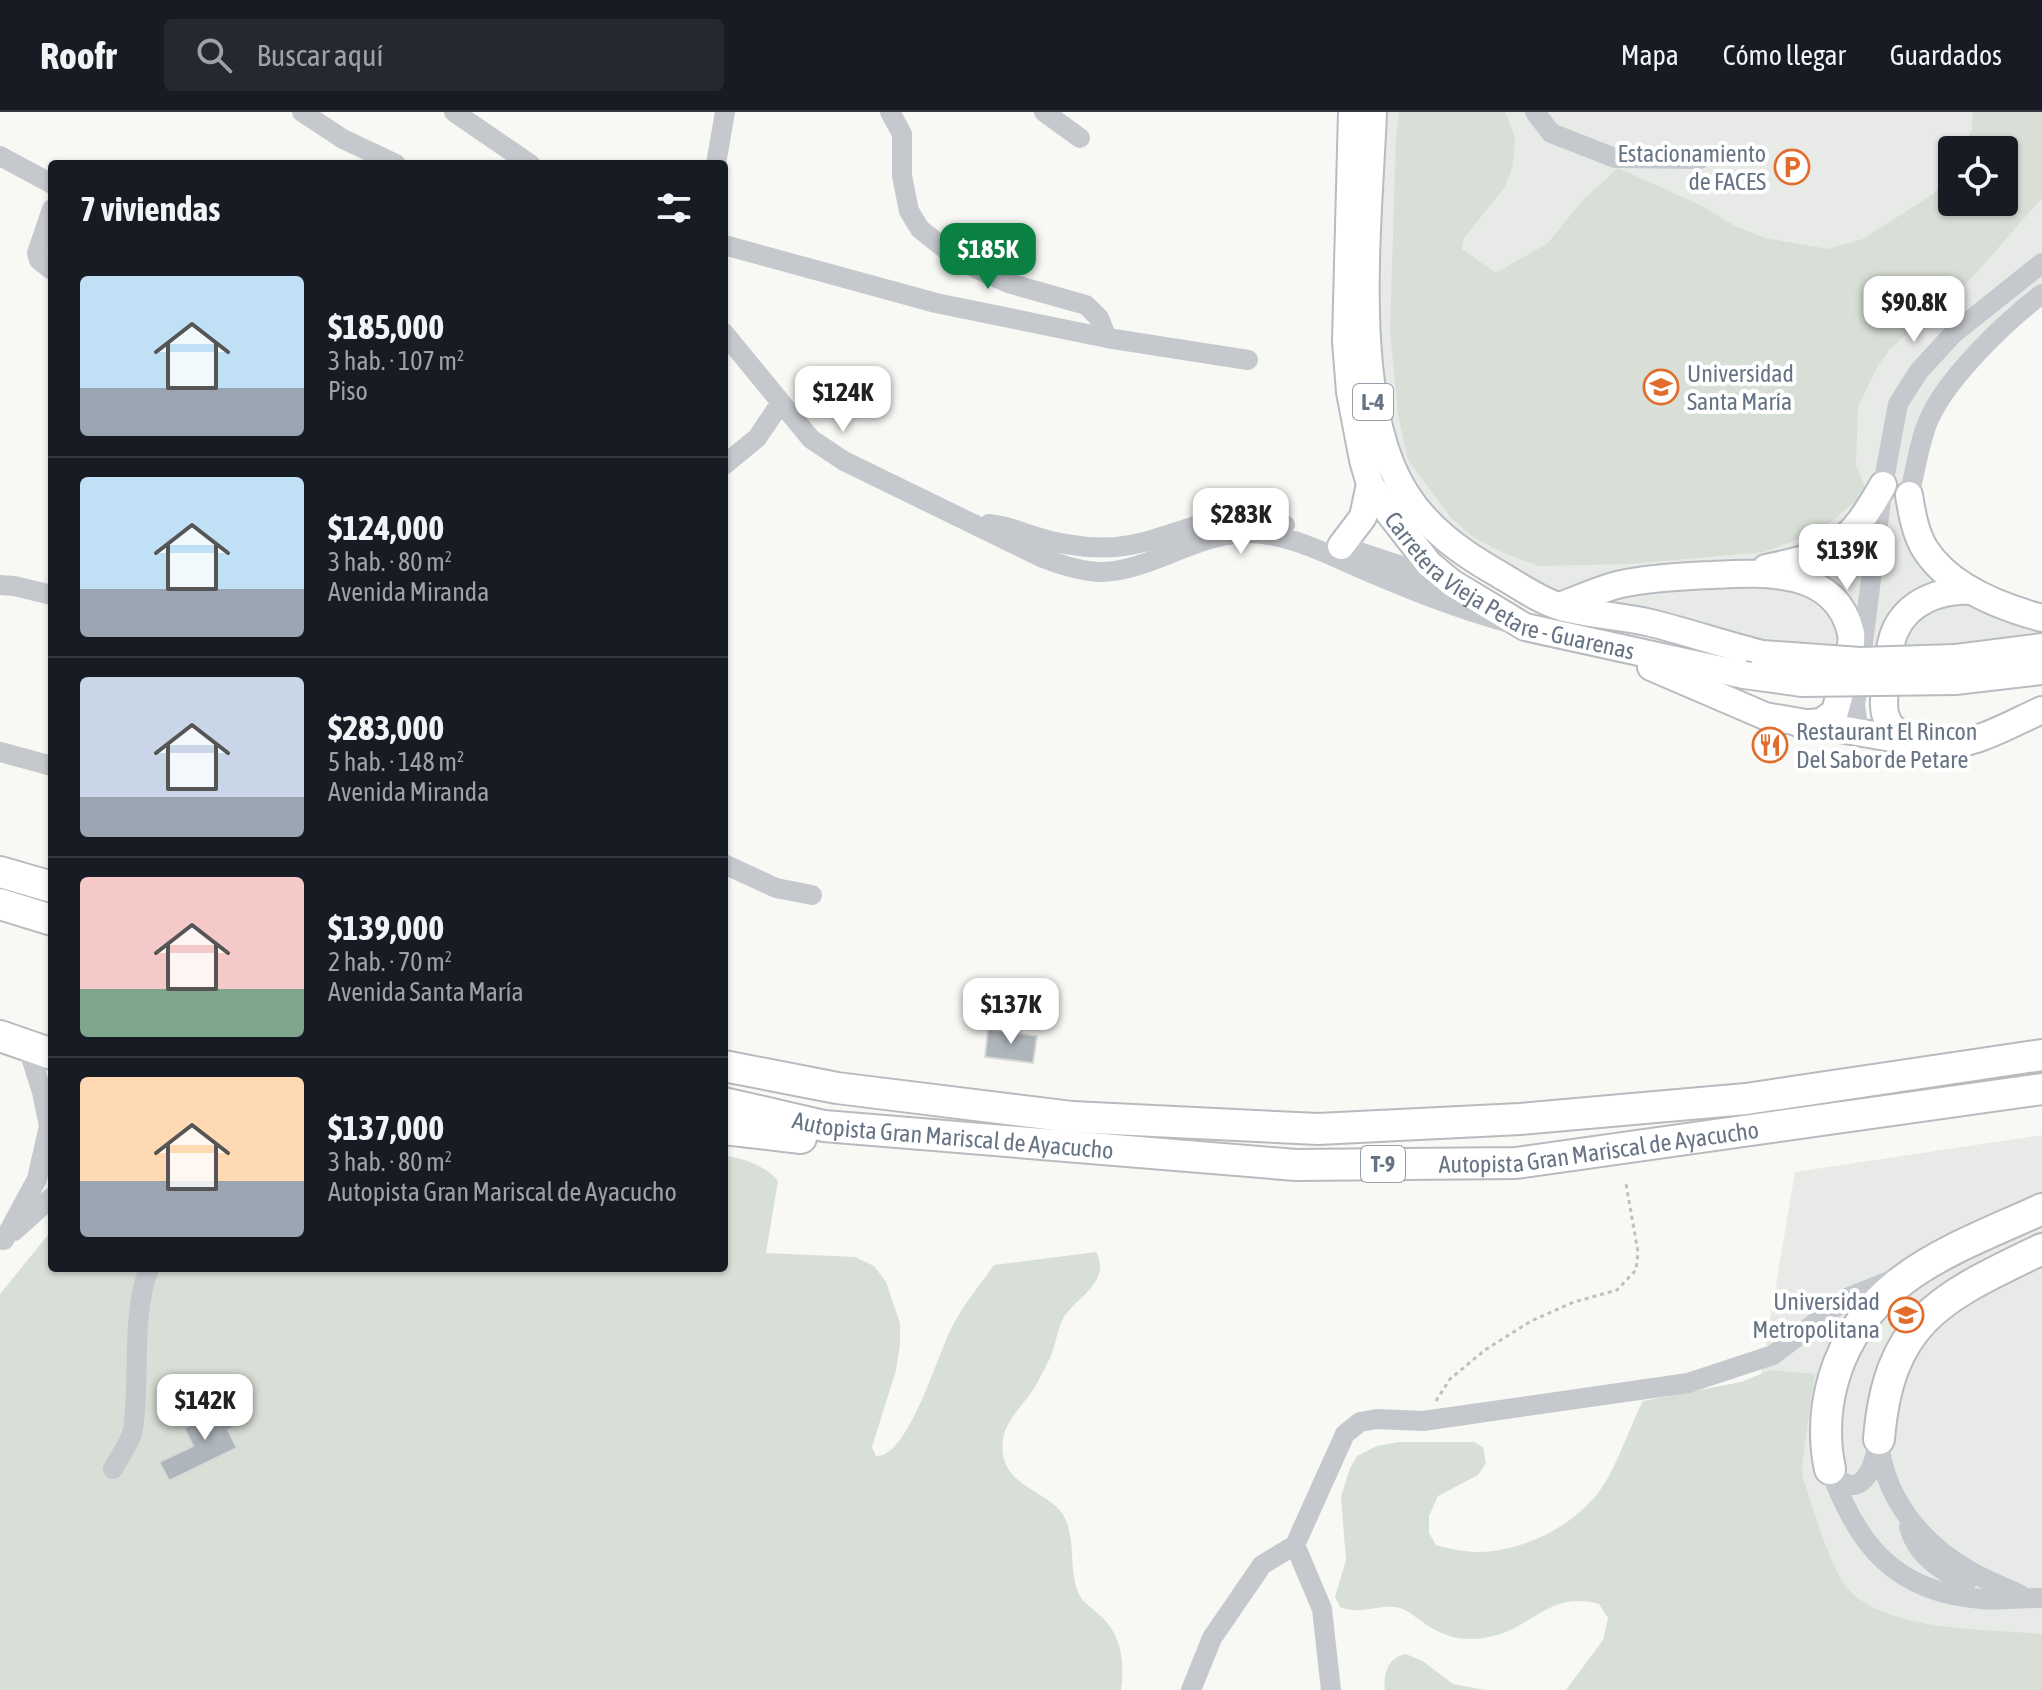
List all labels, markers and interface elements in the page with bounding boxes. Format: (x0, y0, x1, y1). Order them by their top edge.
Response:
search box (164, 19, 724, 91)
icon: search (192, 33, 236, 77)
text: Roofr (40, 34, 116, 77)
text: Buscar aquí (256, 38, 383, 72)
text: Mapa (1621, 39, 1679, 71)
text: Cómo llegar (1723, 39, 1846, 71)
text: Guardados (1890, 39, 2002, 71)
map controls (1938, 136, 2018, 216)
button: locate (1938, 136, 2018, 216)
place label: Estacionamiento de FACES (1617, 140, 1766, 195)
parking icon: Estacionamiento de FACES (1773, 148, 1811, 186)
icon: filters (652, 186, 696, 230)
text: 7 viviendas (80, 189, 220, 228)
pin: $185K (932, 223, 1044, 291)
text: $185K (958, 234, 1018, 264)
pin: $90.8K (1849, 276, 1979, 344)
text: $90.8K (1882, 287, 1946, 317)
text: $185,000 (328, 307, 444, 346)
icon: home (144, 308, 240, 404)
text: 3 hab. · 107 m² (328, 346, 464, 376)
place label: Universidad Santa María (1687, 360, 1794, 415)
pin: $124K (787, 366, 899, 434)
school or university icon: Universidad Santa María (1642, 368, 1680, 406)
text: Piso (328, 376, 368, 406)
text: $124K (813, 377, 873, 407)
road number: L-4 (1353, 384, 1393, 420)
pin: $283K (1185, 488, 1297, 556)
text: $283K (1211, 499, 1271, 529)
street label: Carretera Vieja Petare - Guarenas (1380, 506, 1637, 664)
text: $124,000 (328, 508, 444, 547)
icon: home (144, 509, 240, 605)
pin: $139K (1791, 524, 1903, 592)
text: $139K (1817, 535, 1877, 565)
text: 3 hab. · 80 m² (328, 547, 452, 577)
text: Avenida Miranda (328, 577, 489, 607)
text: $283,000 (328, 708, 444, 747)
icon: home (144, 709, 240, 805)
place label: Restaurant El Rincon Del Sabor de Petare (1796, 718, 1977, 773)
restaurant icon: Restaurant El Rincon Del Sabor de Petare (1751, 726, 1789, 764)
text: 5 hab. · 148 m² (328, 747, 464, 777)
text: Avenida Miranda (328, 777, 489, 807)
text: $139,000 (328, 908, 444, 947)
icon: home (144, 909, 240, 1005)
text: 2 hab. · 70 m² (328, 947, 452, 977)
text: Avenida Santa María (328, 977, 524, 1007)
pin: $137K (955, 978, 1067, 1046)
text: $137K (981, 989, 1041, 1019)
street label: Autopista Gran Mariscal de Ayacucho (790, 1106, 1115, 1163)
text: $137,000 (328, 1108, 444, 1147)
icon: home (144, 1109, 240, 1205)
street label: Autopista Gran Mariscal de Ayacucho (1439, 1116, 1760, 1177)
road number: T-9 (1361, 1146, 1405, 1182)
text: 3 hab. · 80 m² (328, 1147, 452, 1177)
text: Autopista Gran Mariscal de Ayacucho (328, 1177, 677, 1207)
place label: Universidad Metropolitana (1752, 1288, 1880, 1343)
school or university icon: Universidad Metropolitana (1887, 1296, 1925, 1334)
pin: $142K (149, 1374, 261, 1442)
text: $142K (175, 1385, 235, 1415)

